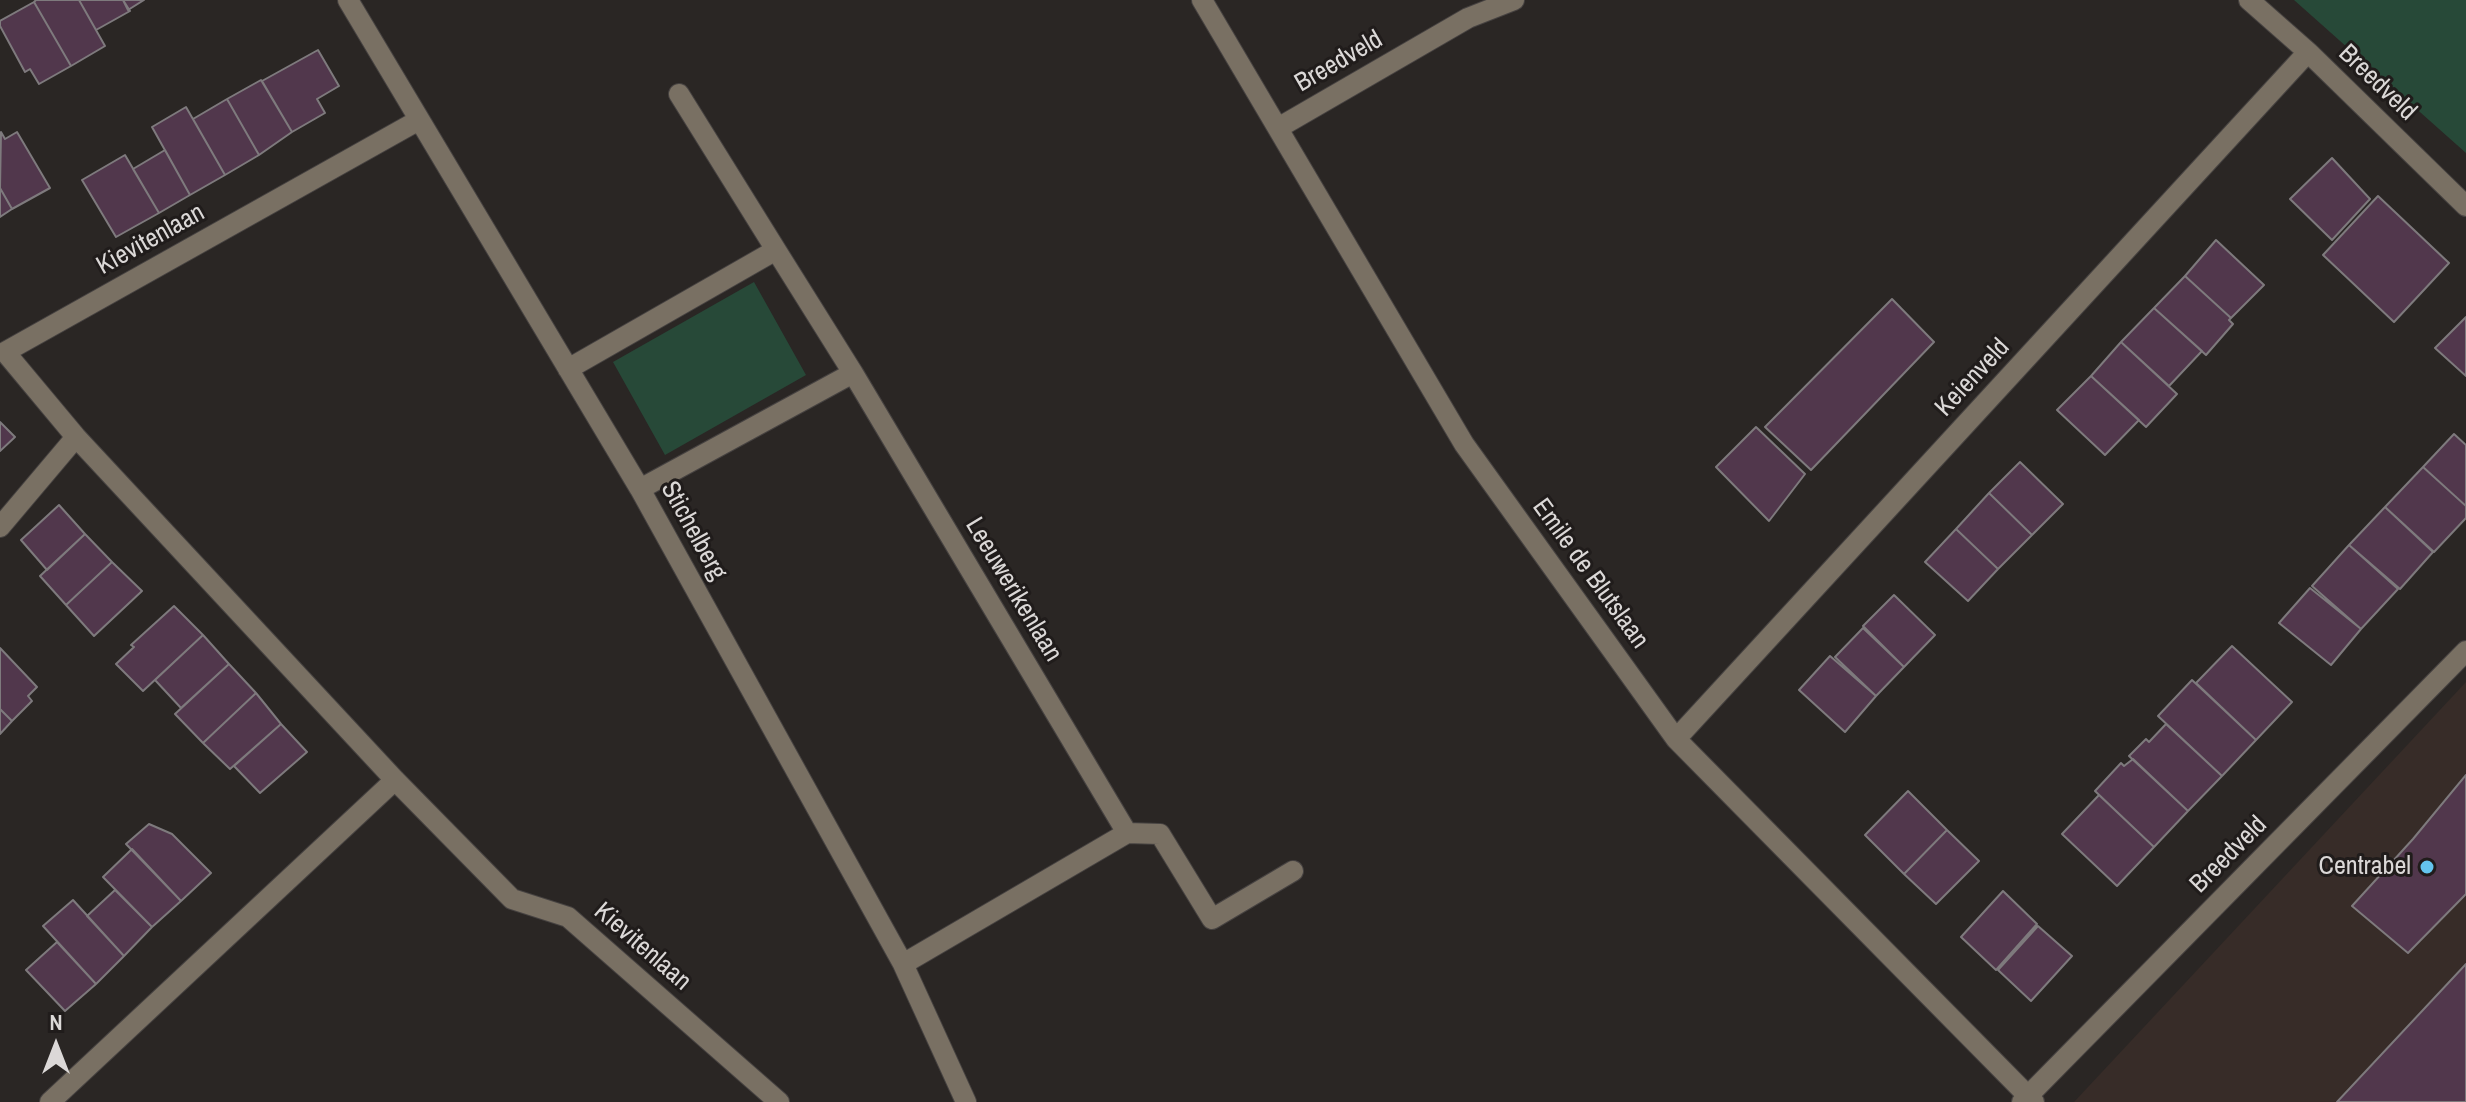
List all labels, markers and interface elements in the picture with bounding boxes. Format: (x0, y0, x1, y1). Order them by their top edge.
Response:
street label: Breedveld (1290, 24, 1388, 100)
street label: Breedveld (2332, 38, 2422, 128)
street label: Kievitenlaan (92, 198, 210, 282)
street label: Keienveld (1929, 333, 2017, 423)
street label: Stichelberg (653, 476, 733, 586)
street label: Emile de Blutslaan (1525, 493, 1655, 655)
street label: Leeuwerikenlaan (958, 512, 1068, 668)
street label: Breedveld (2184, 810, 2274, 900)
place label: Centrabel (2319, 851, 2411, 883)
marker: Centrabel (2418, 858, 2436, 876)
street label: Kievitenlaan (587, 896, 697, 998)
north arrow (16, 1006, 96, 1086)
text: N (49, 1007, 63, 1037)

